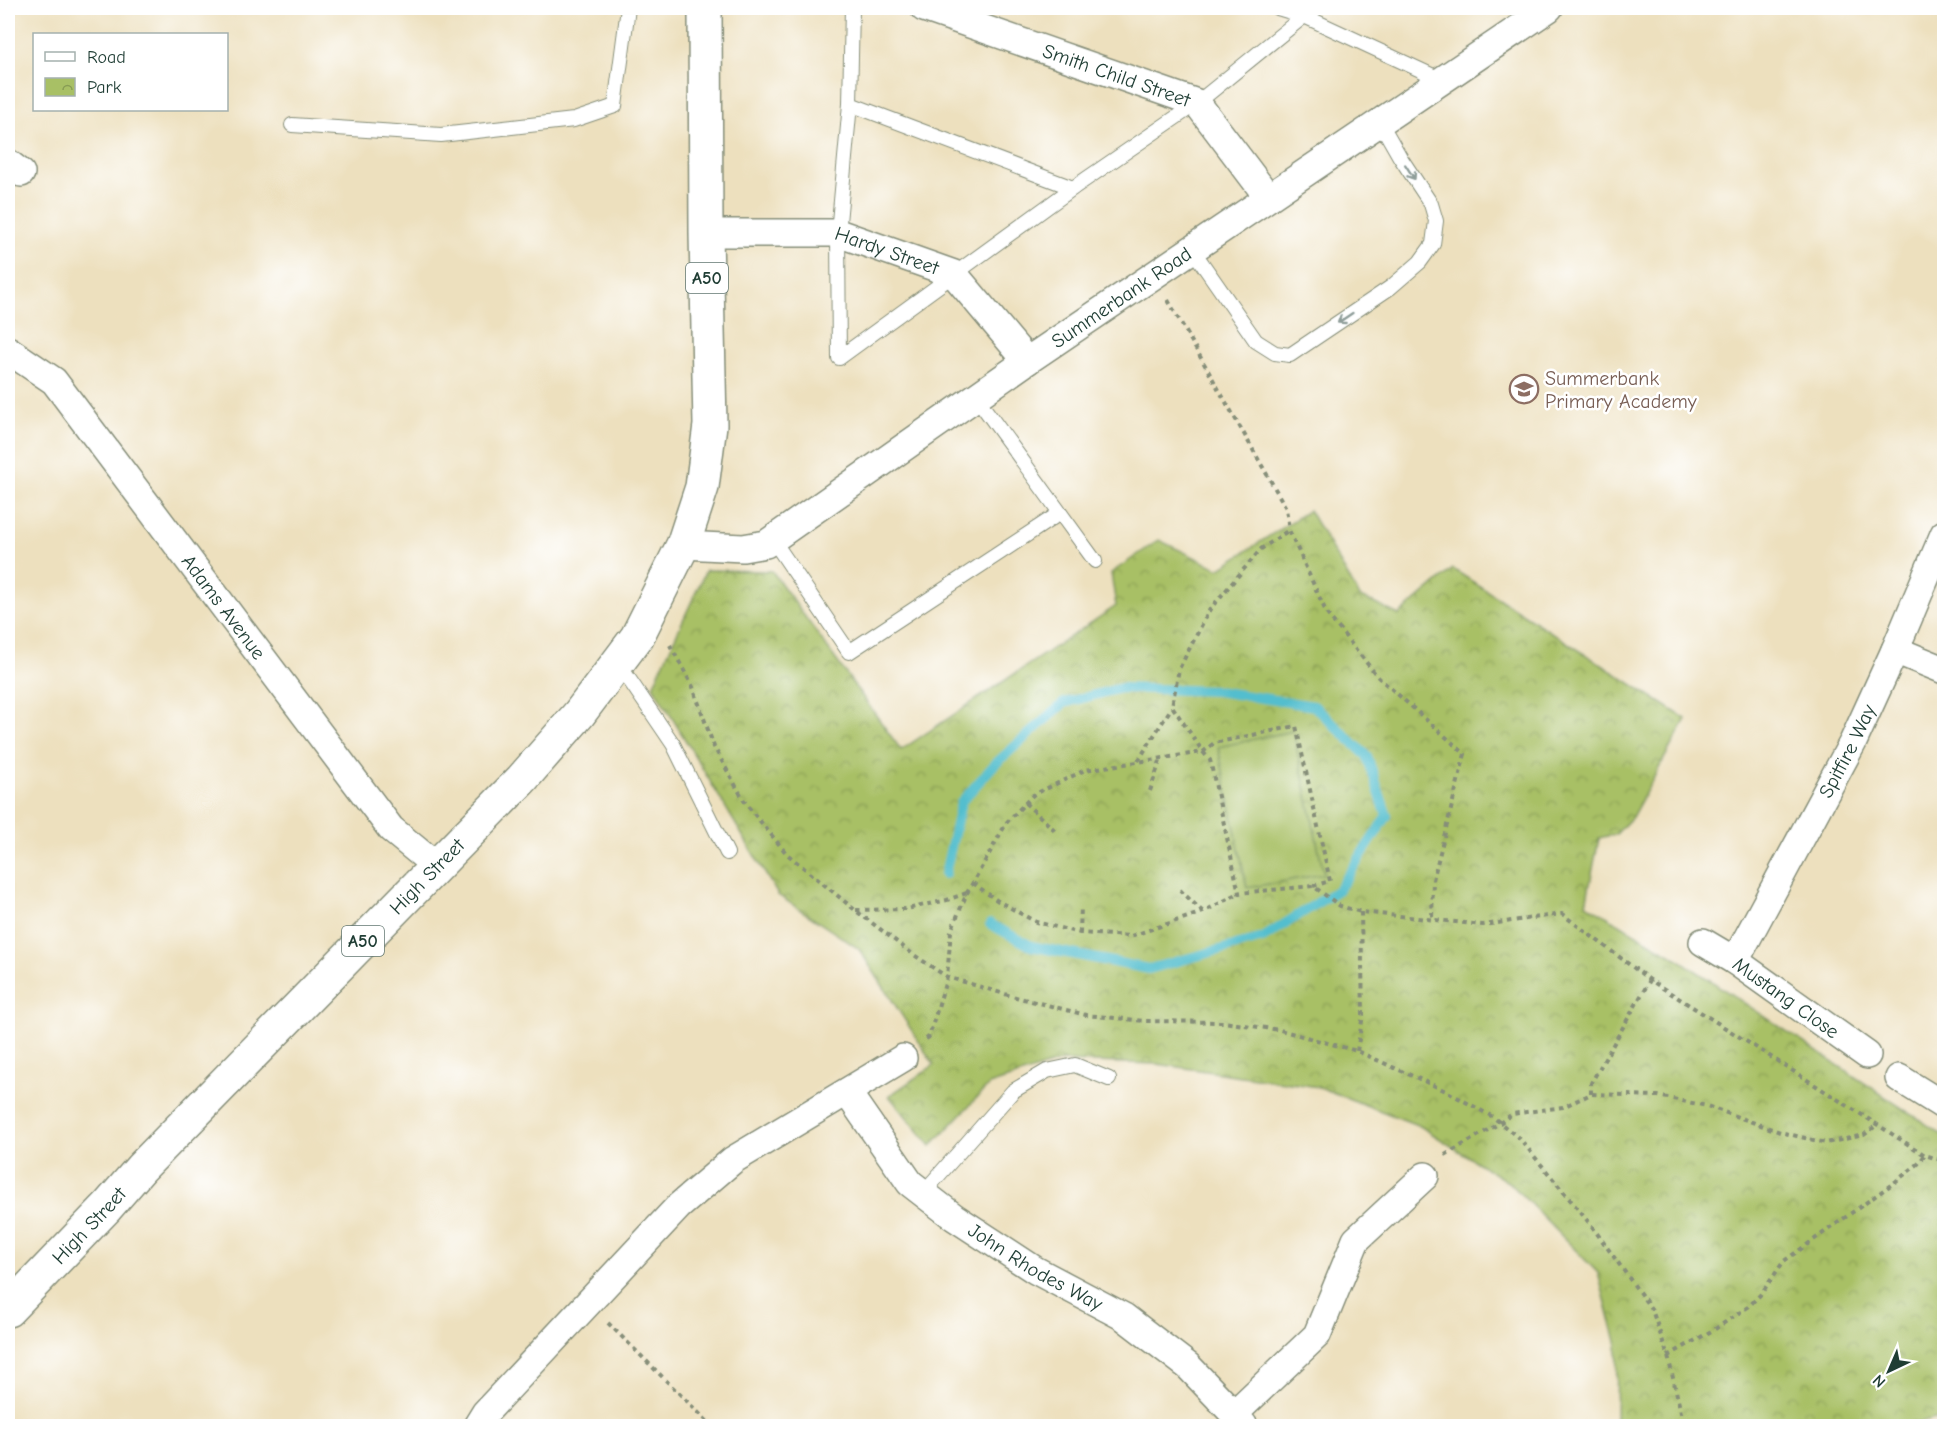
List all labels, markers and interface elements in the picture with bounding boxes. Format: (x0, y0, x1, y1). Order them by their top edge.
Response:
legend (33, 33, 228, 111)
street label: Smith Child Street (1040, 39, 1195, 112)
text: Road (87, 47, 126, 68)
text: Park (87, 77, 122, 98)
one-way arrow (1404, 163, 1416, 180)
street label: Hardy Street (832, 221, 943, 280)
street label: Summerbank Road (1047, 242, 1196, 353)
road number: A50 (686, 263, 728, 293)
one-way arrow (1338, 312, 1354, 324)
place label: Summerbank Primary Academy (1545, 367, 1697, 413)
school or university icon: Summerbank Primary Academy (1508, 373, 1540, 405)
street label: Adams Avenue (177, 550, 271, 664)
street label: Spitfire Way (1814, 701, 1880, 802)
street label: High Street (385, 833, 470, 919)
road number: A50 (342, 926, 384, 956)
street label: Mustang Close (1729, 952, 1844, 1043)
street label: High Street (47, 1181, 131, 1269)
street label: John Rhodes Way (964, 1218, 1107, 1315)
north arrow (1859, 1341, 1919, 1401)
text: N (1869, 1371, 1889, 1391)

